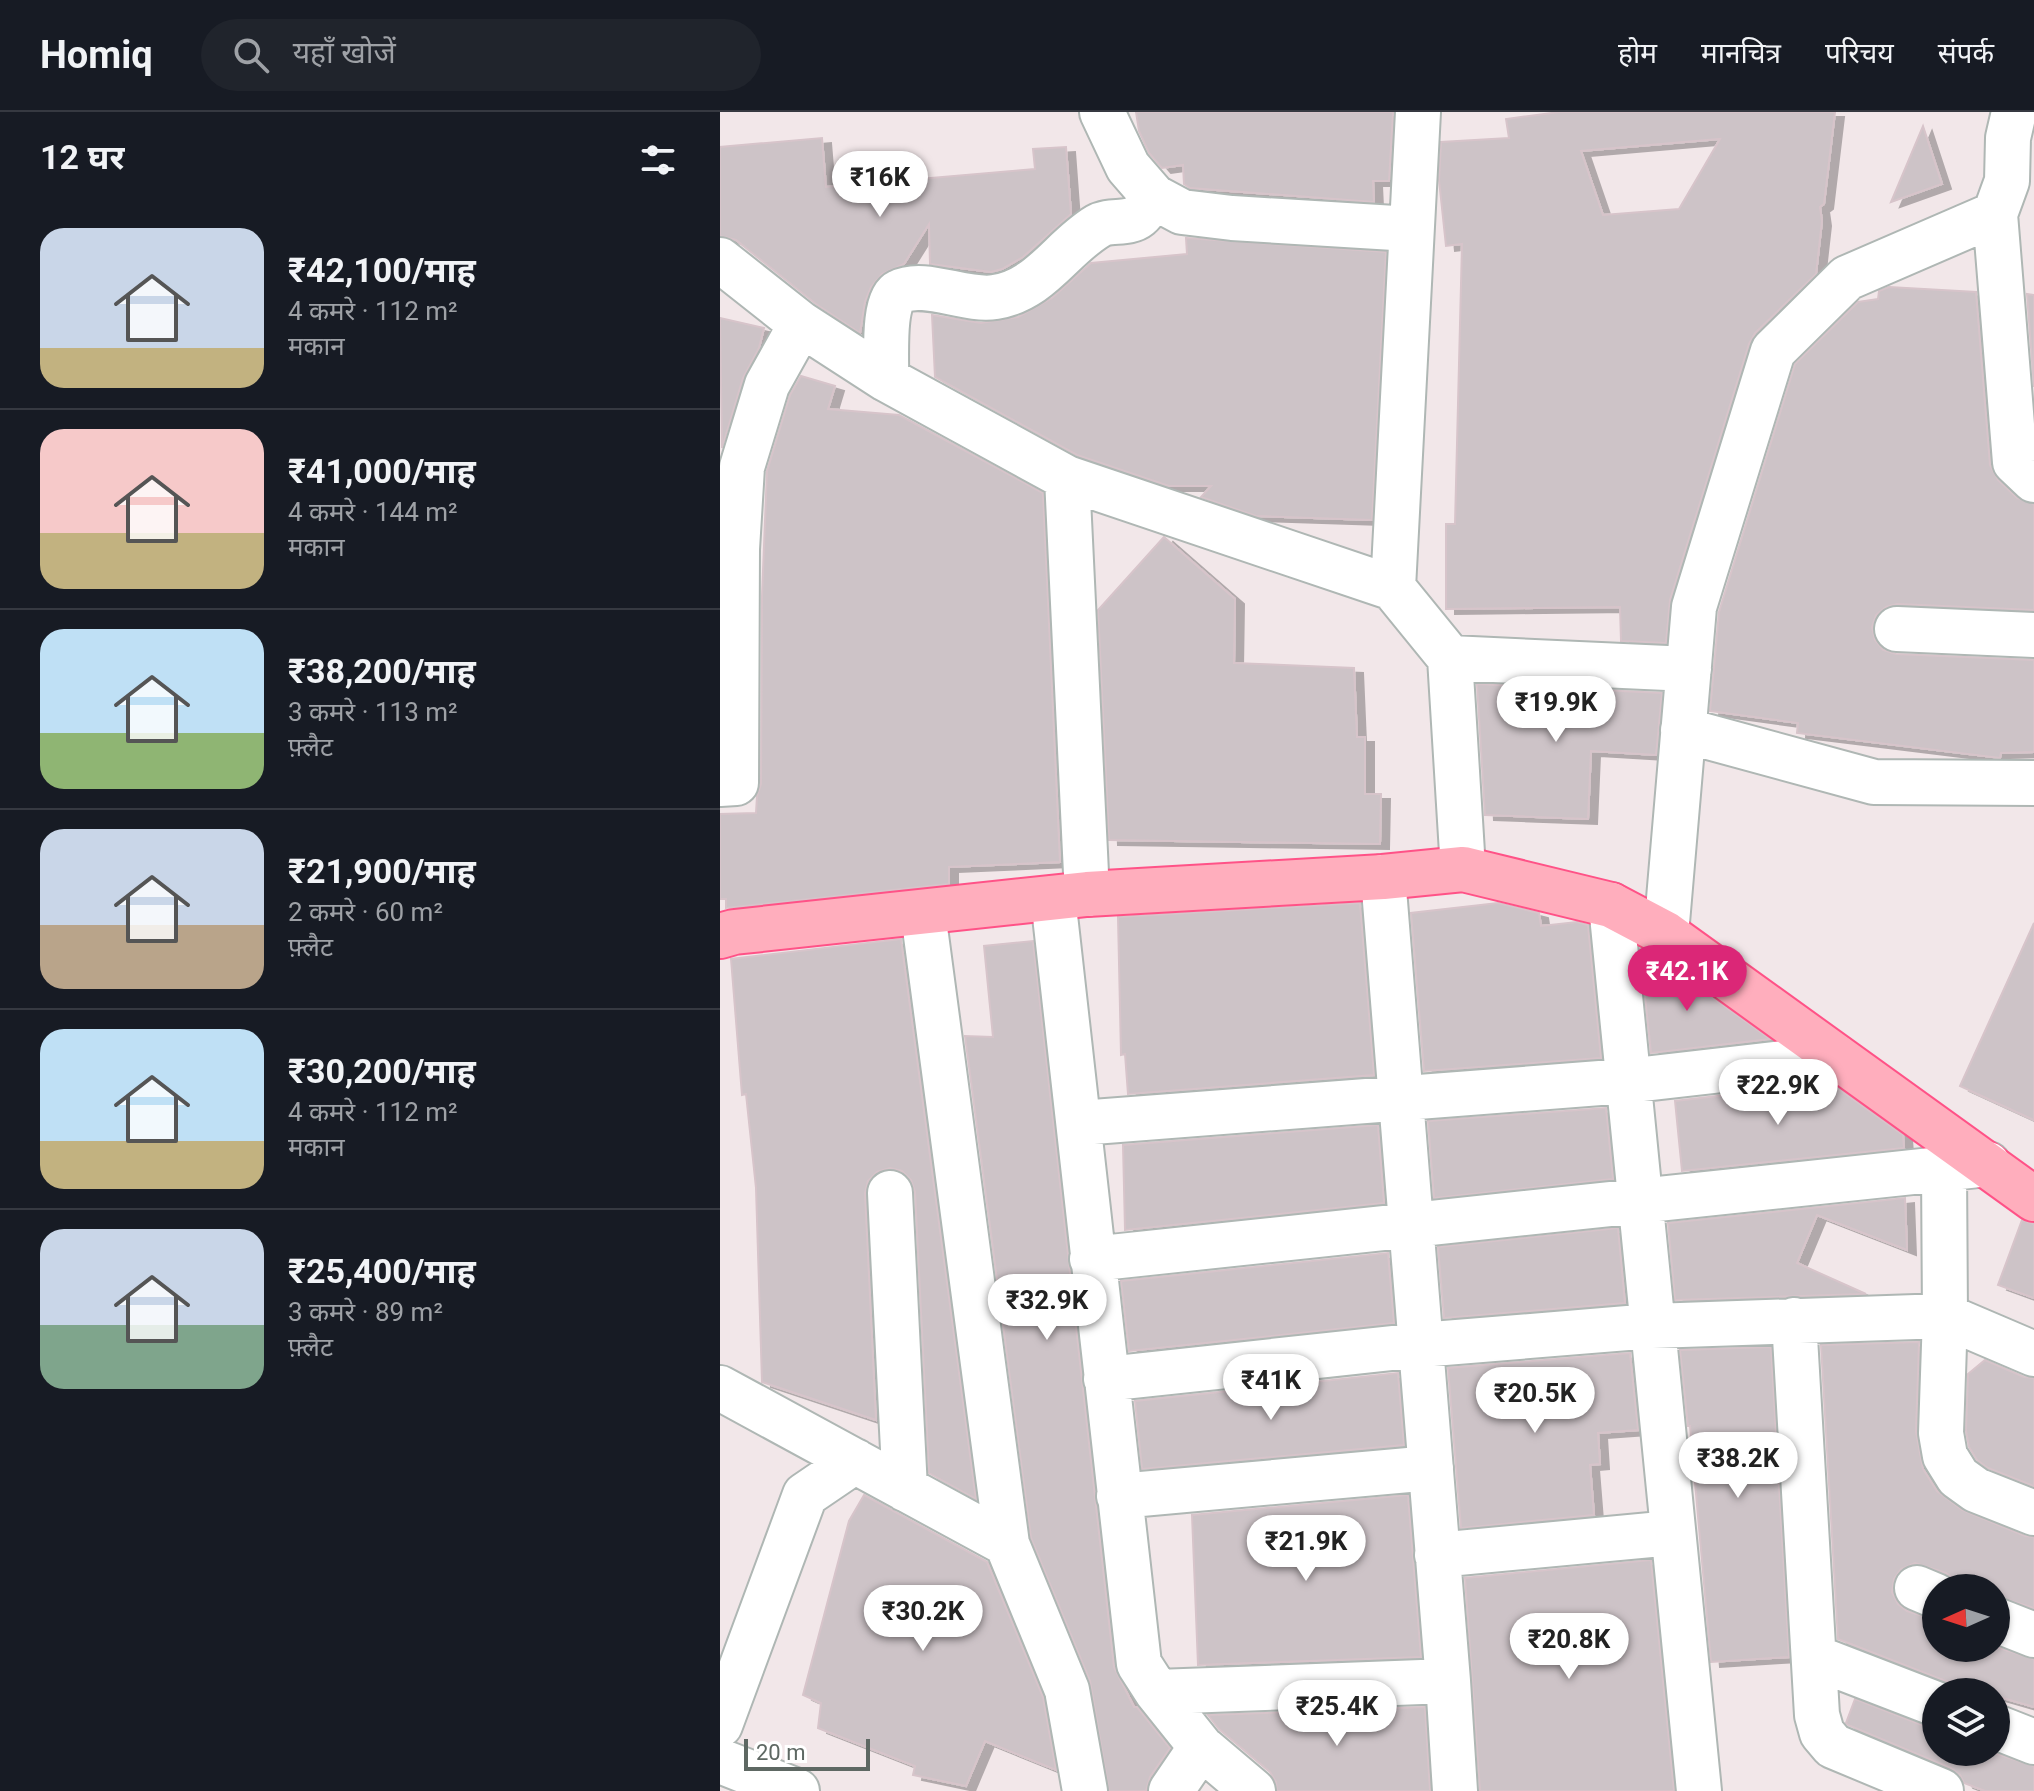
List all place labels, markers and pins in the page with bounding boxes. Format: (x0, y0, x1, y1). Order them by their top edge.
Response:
pin: ₹16K (833, 151, 927, 219)
pin: ₹19.9K (1491, 676, 1621, 744)
pin: ₹42.1K (1622, 945, 1752, 1013)
pin: ₹22.9K (1713, 1059, 1843, 1127)
pin: ₹32.9K (982, 1274, 1112, 1342)
pin: ₹41K (1224, 1354, 1318, 1422)
pin: ₹20.5K (1470, 1367, 1600, 1435)
pin: ₹38.2K (1673, 1432, 1803, 1500)
pin: ₹21.9K (1241, 1515, 1371, 1583)
pin: ₹30.2K (858, 1585, 988, 1653)
pin: ₹20.8K (1504, 1613, 1634, 1681)
pin: ₹25.4K (1272, 1680, 1402, 1748)

